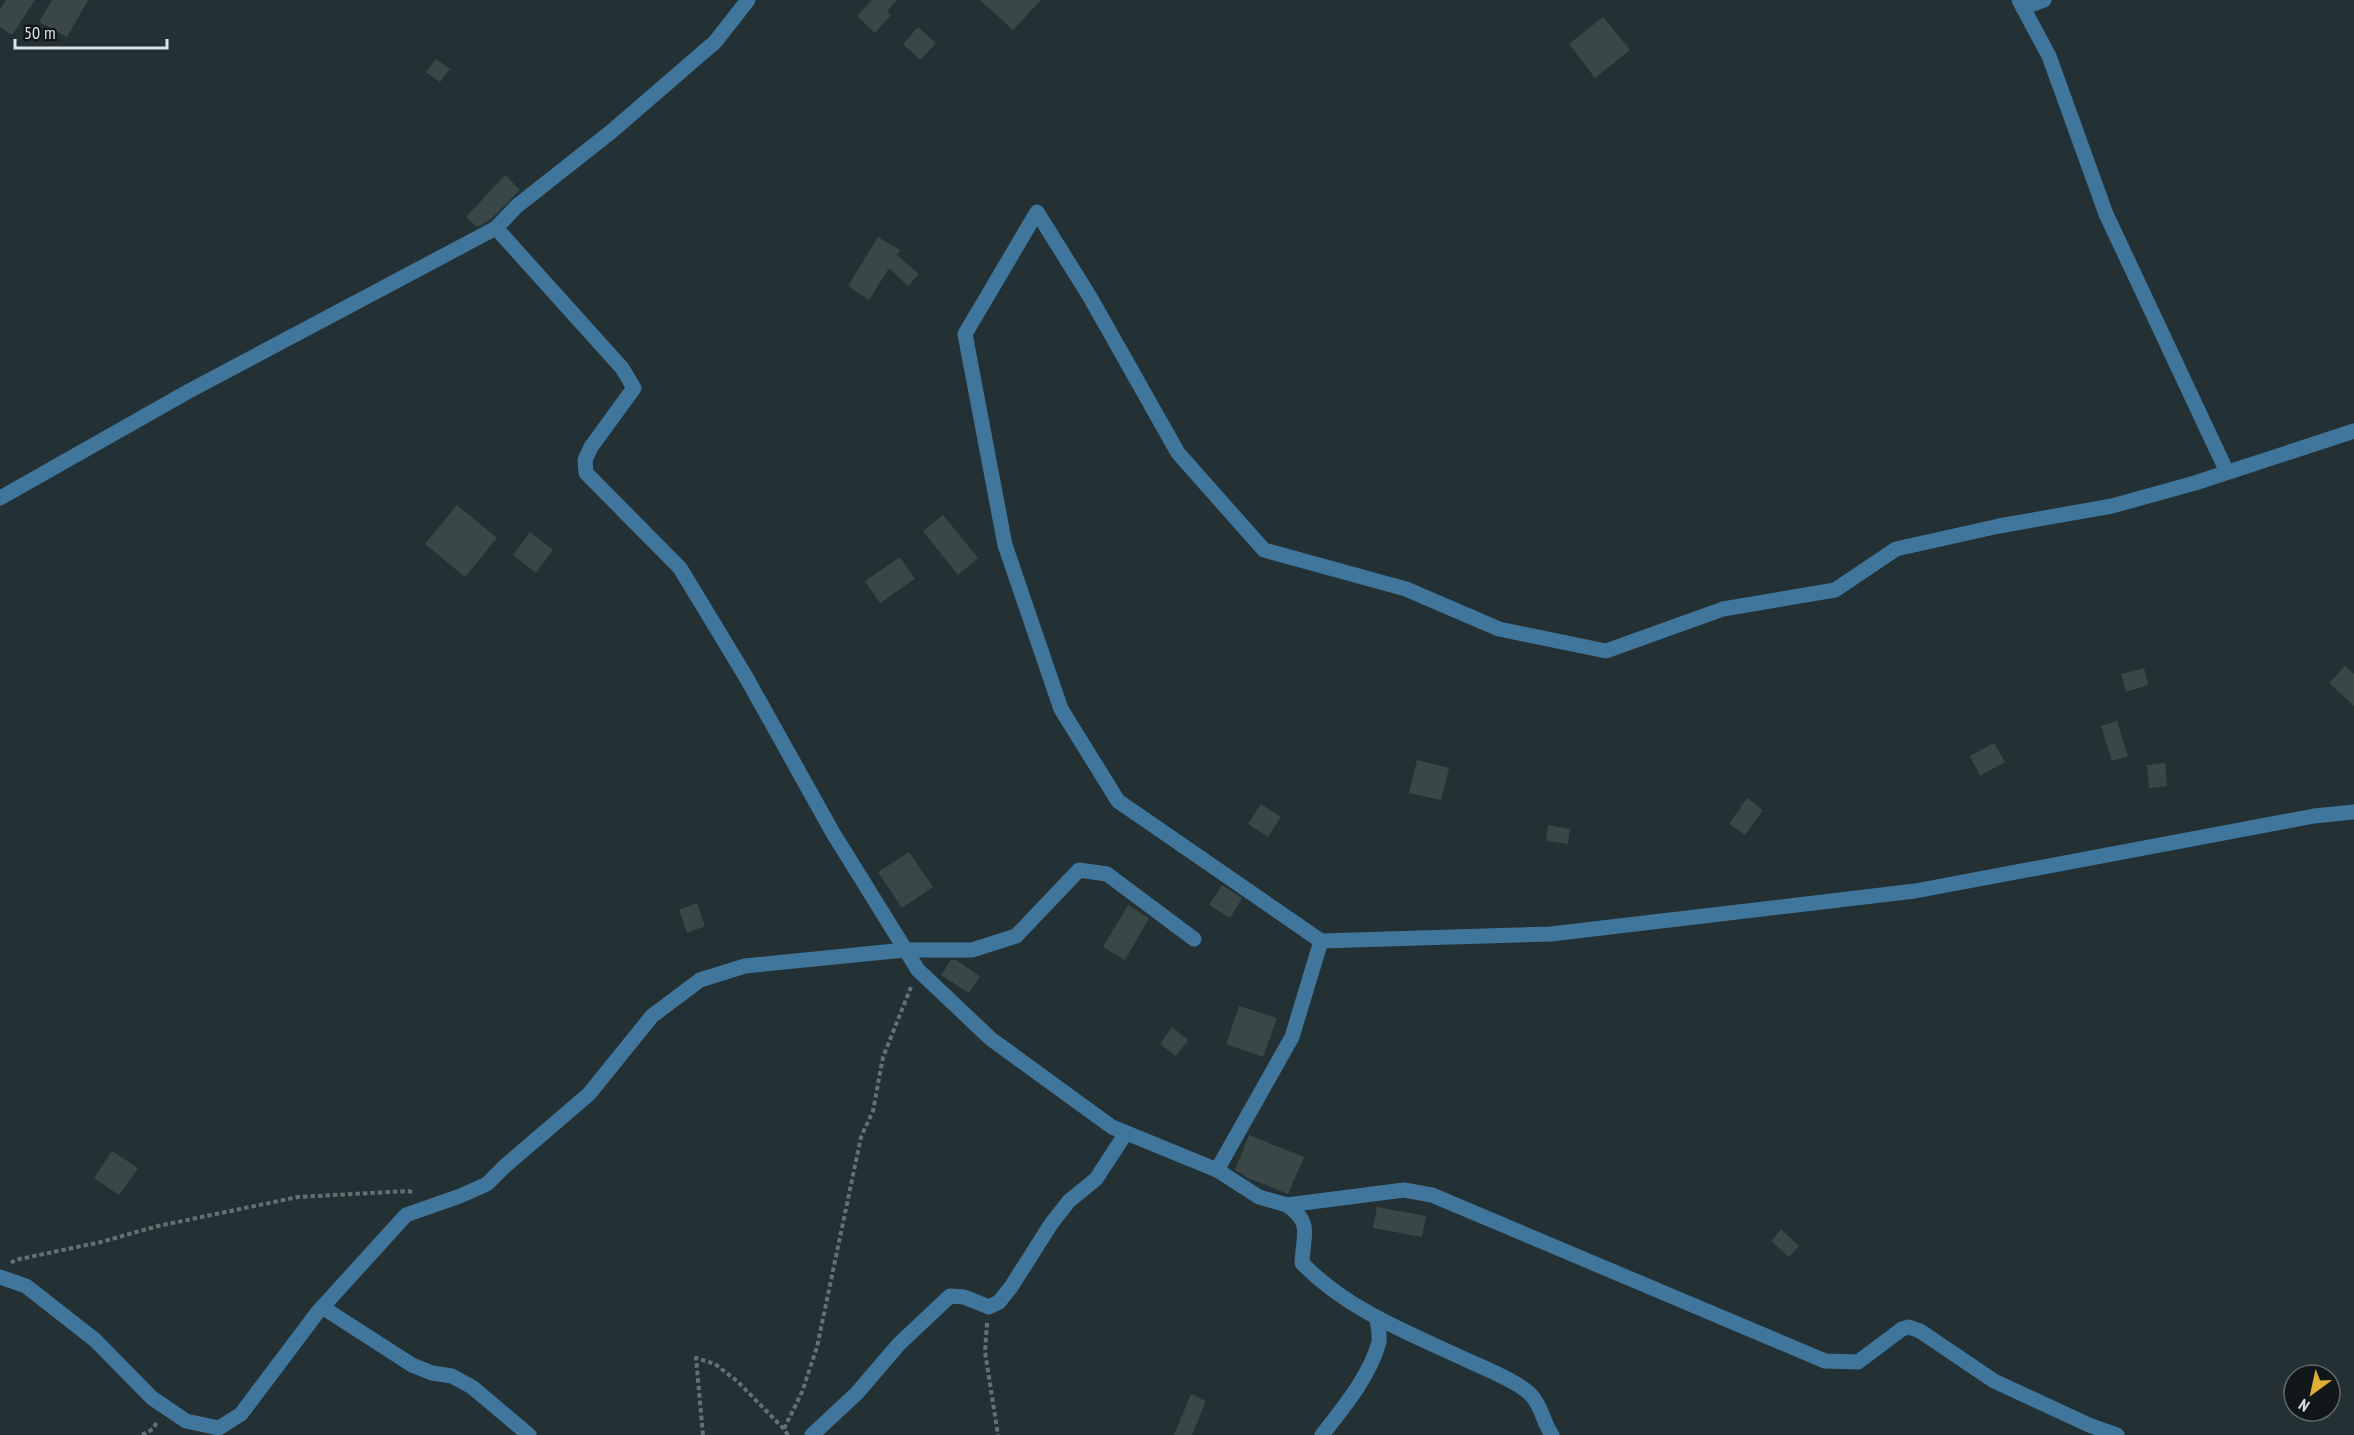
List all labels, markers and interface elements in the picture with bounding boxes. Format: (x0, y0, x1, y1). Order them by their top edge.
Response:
scale bar (15, 12, 166, 50)
text: 50 m (24, 21, 56, 44)
north arrow (2282, 1363, 2342, 1423)
text: N (2295, 1395, 2313, 1416)

